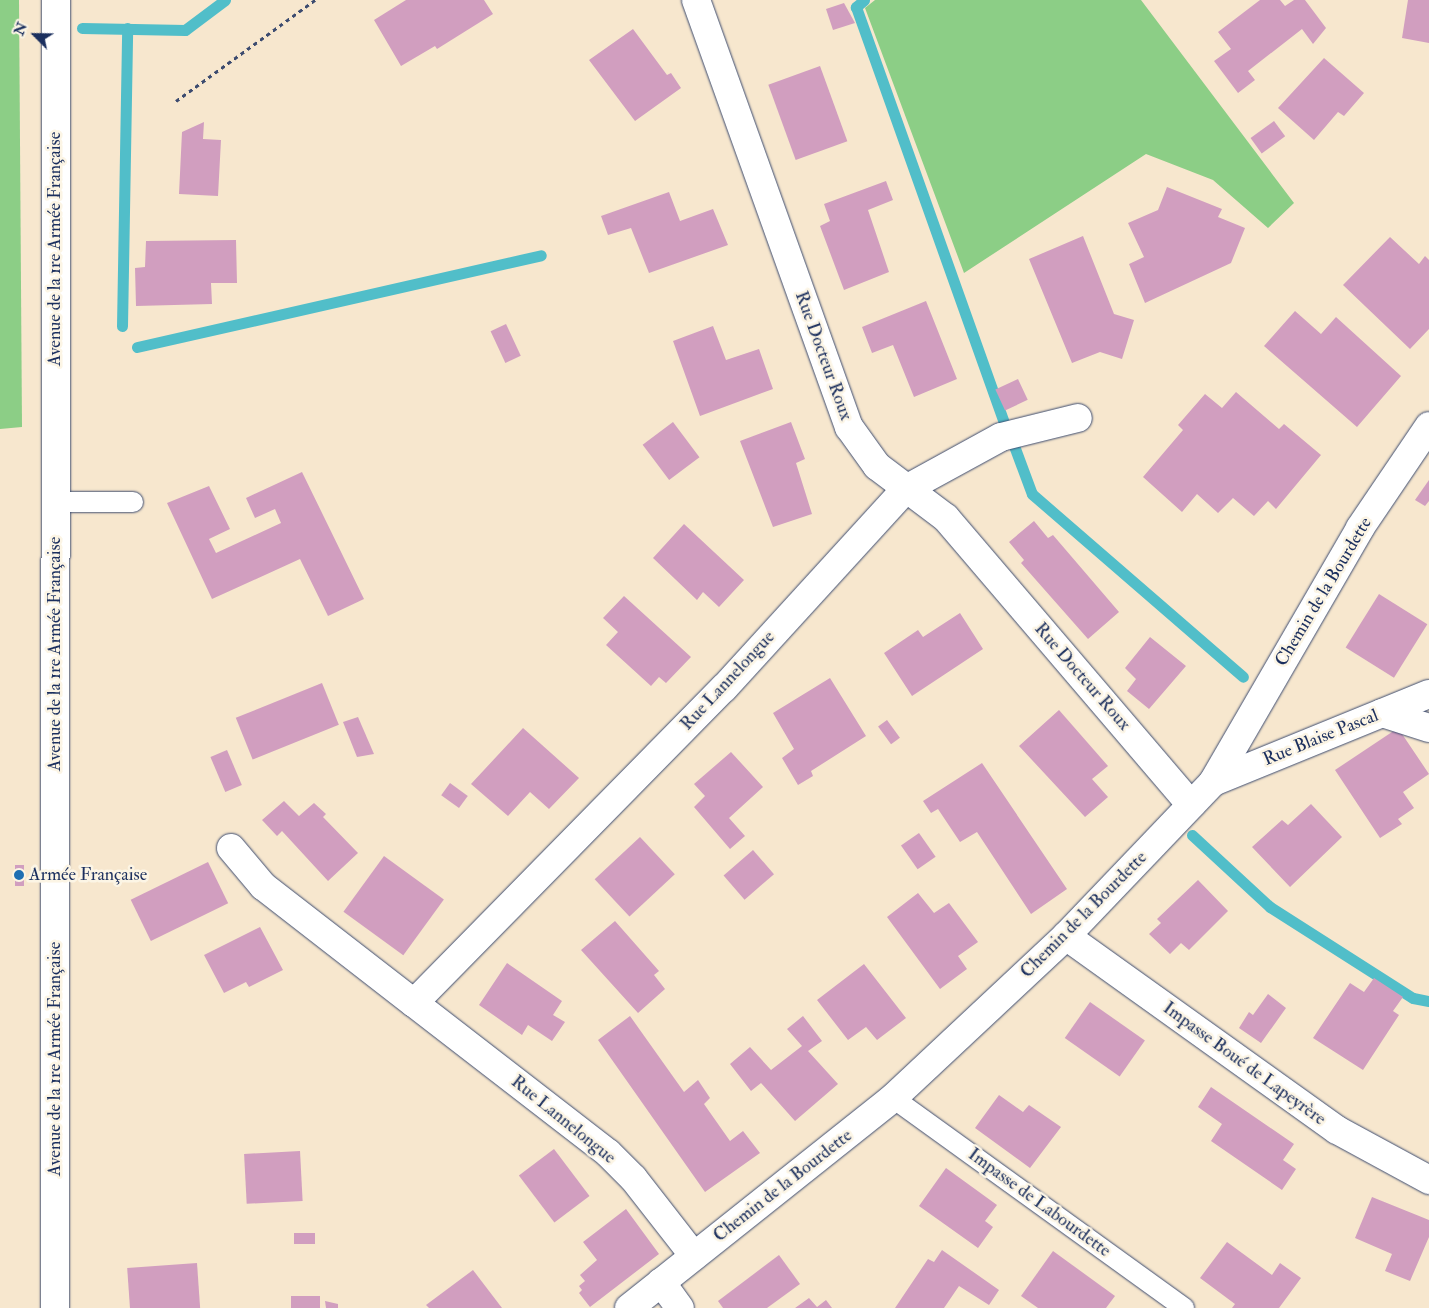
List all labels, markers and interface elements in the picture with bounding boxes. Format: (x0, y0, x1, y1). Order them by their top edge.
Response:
north arrow (10, 10, 60, 60)
text: N (10, 20, 31, 38)
street label: Avenue de la 1re Armée Française (44, 132, 66, 366)
street label: Rue Docteur Roux (790, 289, 856, 423)
street label: Chemin de la Bourdette (1271, 514, 1377, 670)
street label: Avenue de la 1re Armée Française (44, 537, 66, 771)
street label: Rue Docteur Roux (1029, 619, 1135, 735)
street label: Rue Lannelongue (676, 627, 780, 735)
street label: Rue Blaise Pascal (1260, 705, 1382, 771)
street label: Chemin de la Bourdette (1016, 847, 1152, 983)
place label: Armée Française (29, 864, 147, 886)
marker: Armée Française (13, 869, 25, 881)
street label: Avenue de la 1re Armée Française (44, 942, 66, 1176)
street label: Impasse Boué de Lapeyrère (1158, 998, 1330, 1130)
street label: Rue Lannelongue (506, 1071, 620, 1169)
street label: Chemin de la Bourdette (709, 1125, 857, 1247)
street label: Impasse de Labourdette (964, 1144, 1114, 1262)

